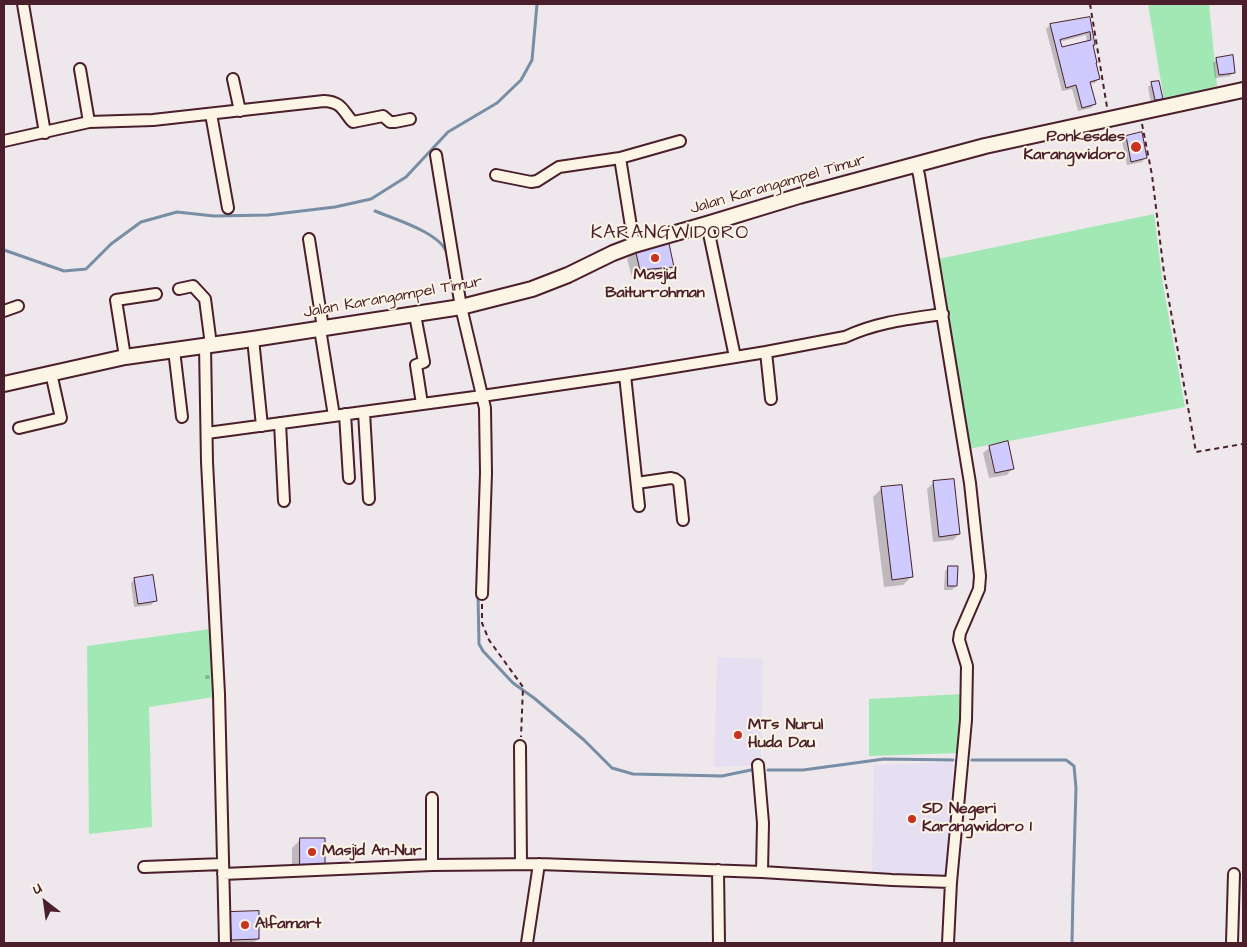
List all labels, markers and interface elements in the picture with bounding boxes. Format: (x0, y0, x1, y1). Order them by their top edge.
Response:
place label: Ponkesdes Karangwidoro (1024, 128, 1125, 166)
marker: Ponkesdes Karangwidoro (1129, 140, 1143, 154)
street label: Jalan Karangampel Timur (688, 151, 868, 219)
district label: KARANGWIDORO (589, 223, 751, 245)
marker: Masjid Baiturrohman (649, 252, 661, 264)
place label: Masjid Baiturrohman (605, 266, 705, 304)
street label: Jalan Karangampel Timur (302, 273, 484, 323)
place label: MTs Nurul Huda Dau (748, 716, 823, 754)
marker: MTs Nurul Huda Dau (732, 729, 744, 741)
place label: SD Negeri Karangwidoro 1 (922, 800, 1032, 838)
marker: SD Negeri Karangwidoro 1 (906, 813, 918, 825)
place label: Masjid An-Nur (322, 842, 421, 862)
marker: Masjid An-Nur (306, 846, 318, 858)
north arrow (20, 877, 70, 927)
text: U (29, 878, 46, 900)
place label: Alfamart (255, 915, 321, 935)
marker: Alfamart (239, 919, 251, 931)

